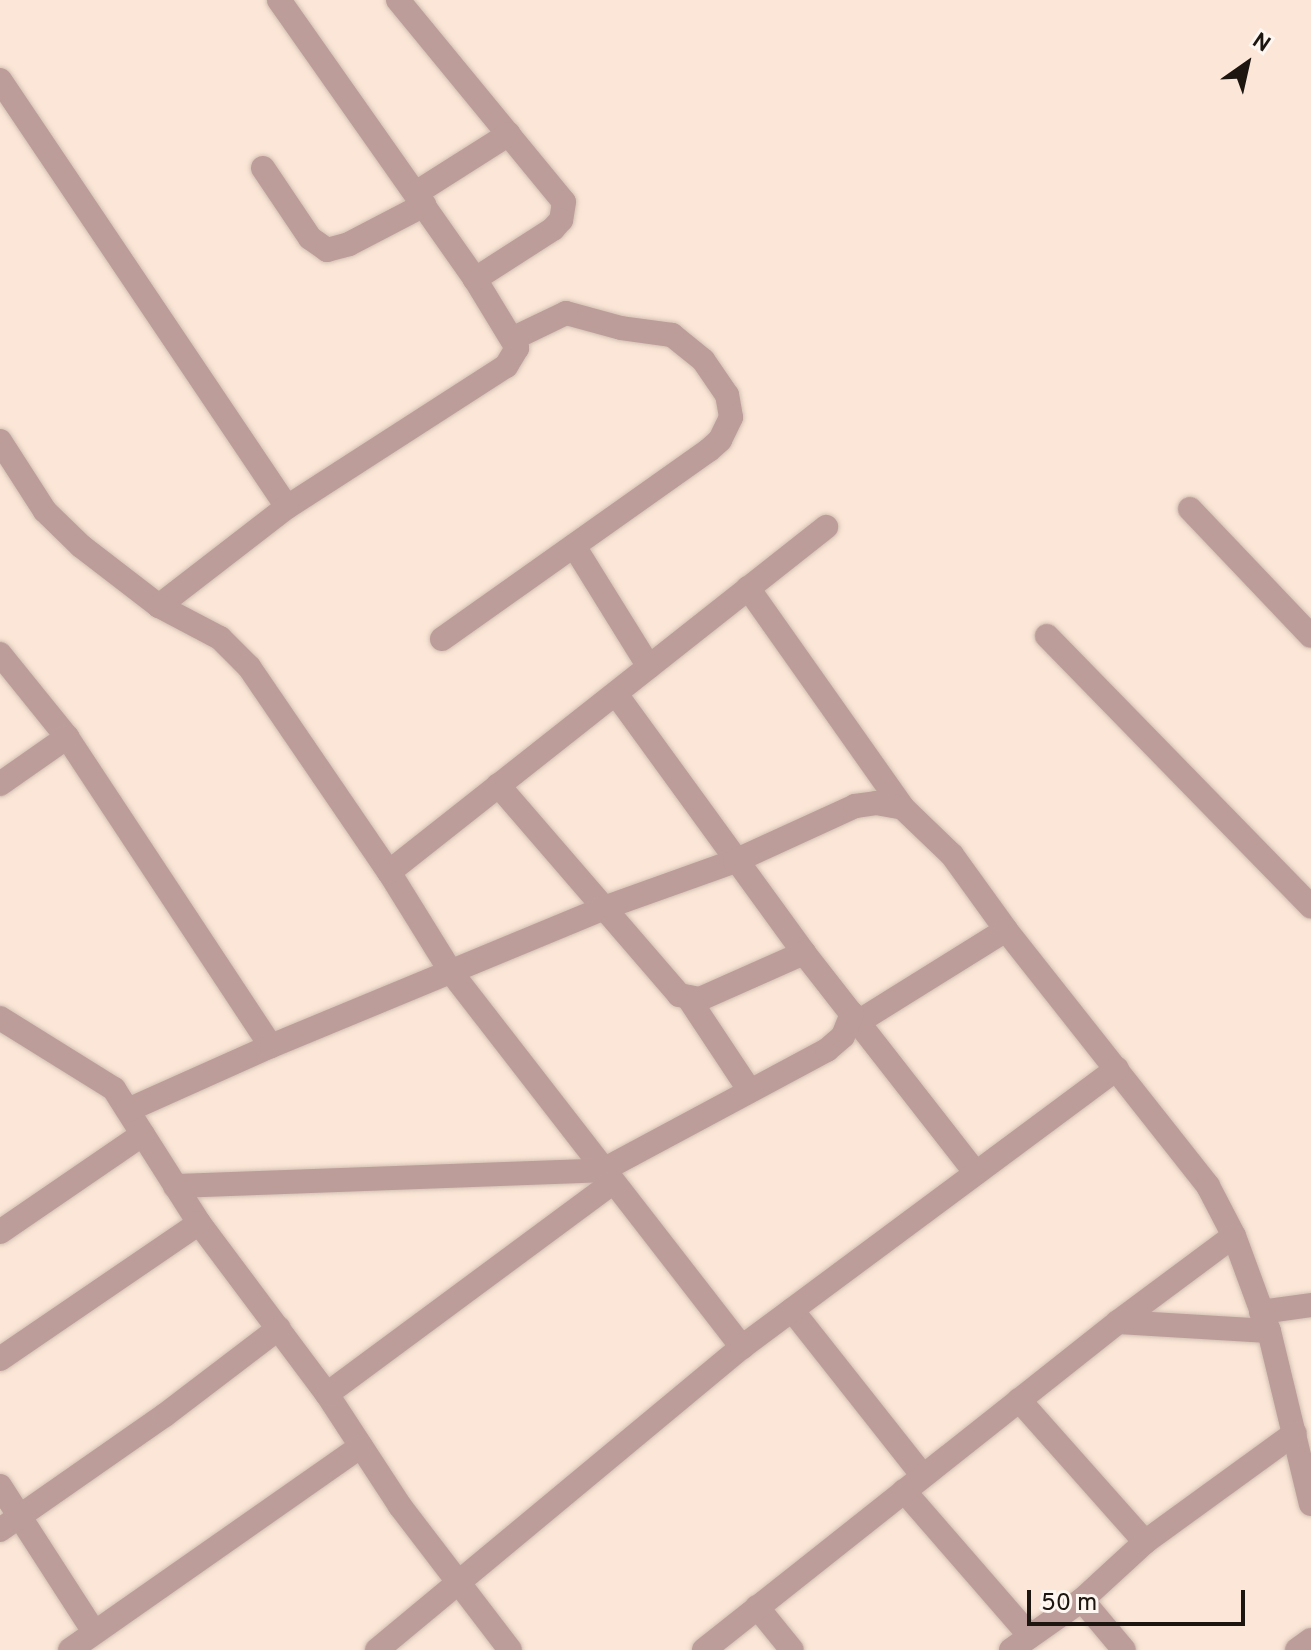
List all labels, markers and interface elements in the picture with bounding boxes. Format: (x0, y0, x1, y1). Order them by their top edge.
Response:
north arrow (1207, 24, 1287, 104)
text: N (1247, 28, 1275, 59)
scale bar (1031, 1574, 1249, 1624)
text: 50 m (1041, 1589, 1097, 1619)

